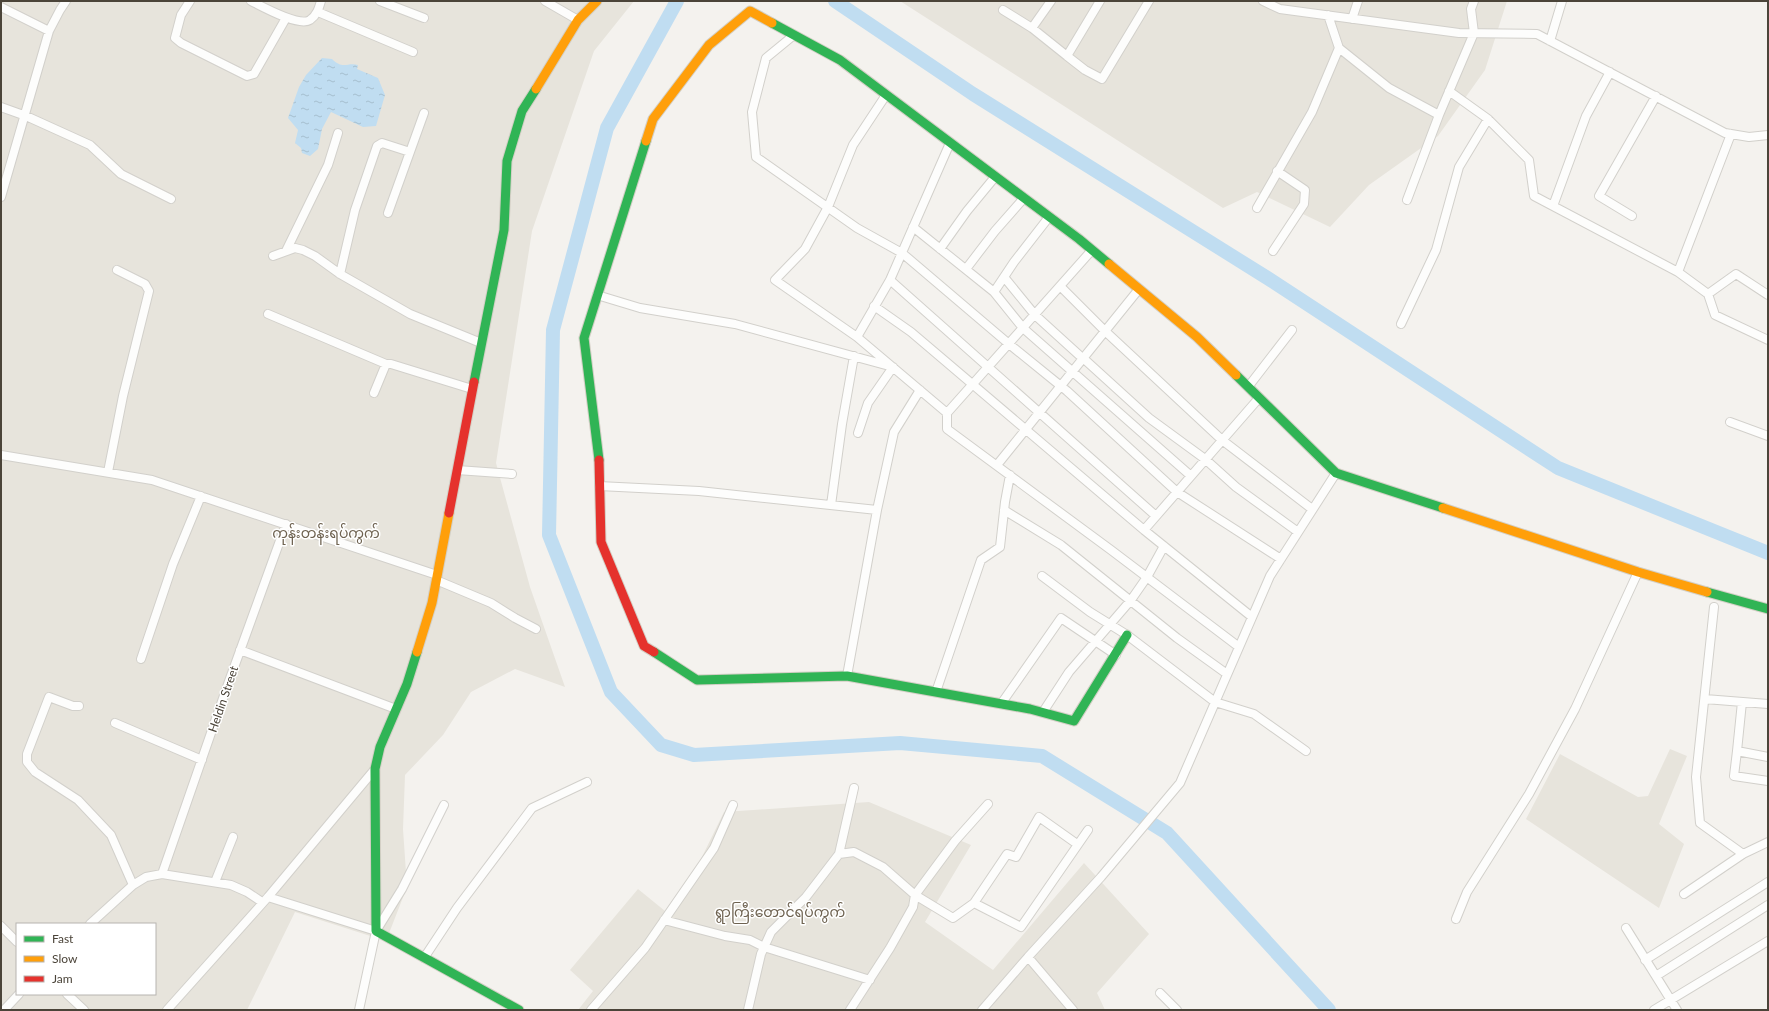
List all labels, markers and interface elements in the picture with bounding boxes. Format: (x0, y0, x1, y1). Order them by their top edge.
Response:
district label: ကုန်းတန်းရပ်ကွက် (272, 523, 380, 545)
street label: Heldin Street (205, 663, 242, 734)
district label: ရွာကြီးတောင်ရပ်ကွက် (715, 902, 845, 924)
legend (16, 923, 156, 995)
text: Fast (52, 931, 74, 946)
text: Slow (52, 951, 78, 966)
text: Jam (52, 971, 73, 986)

